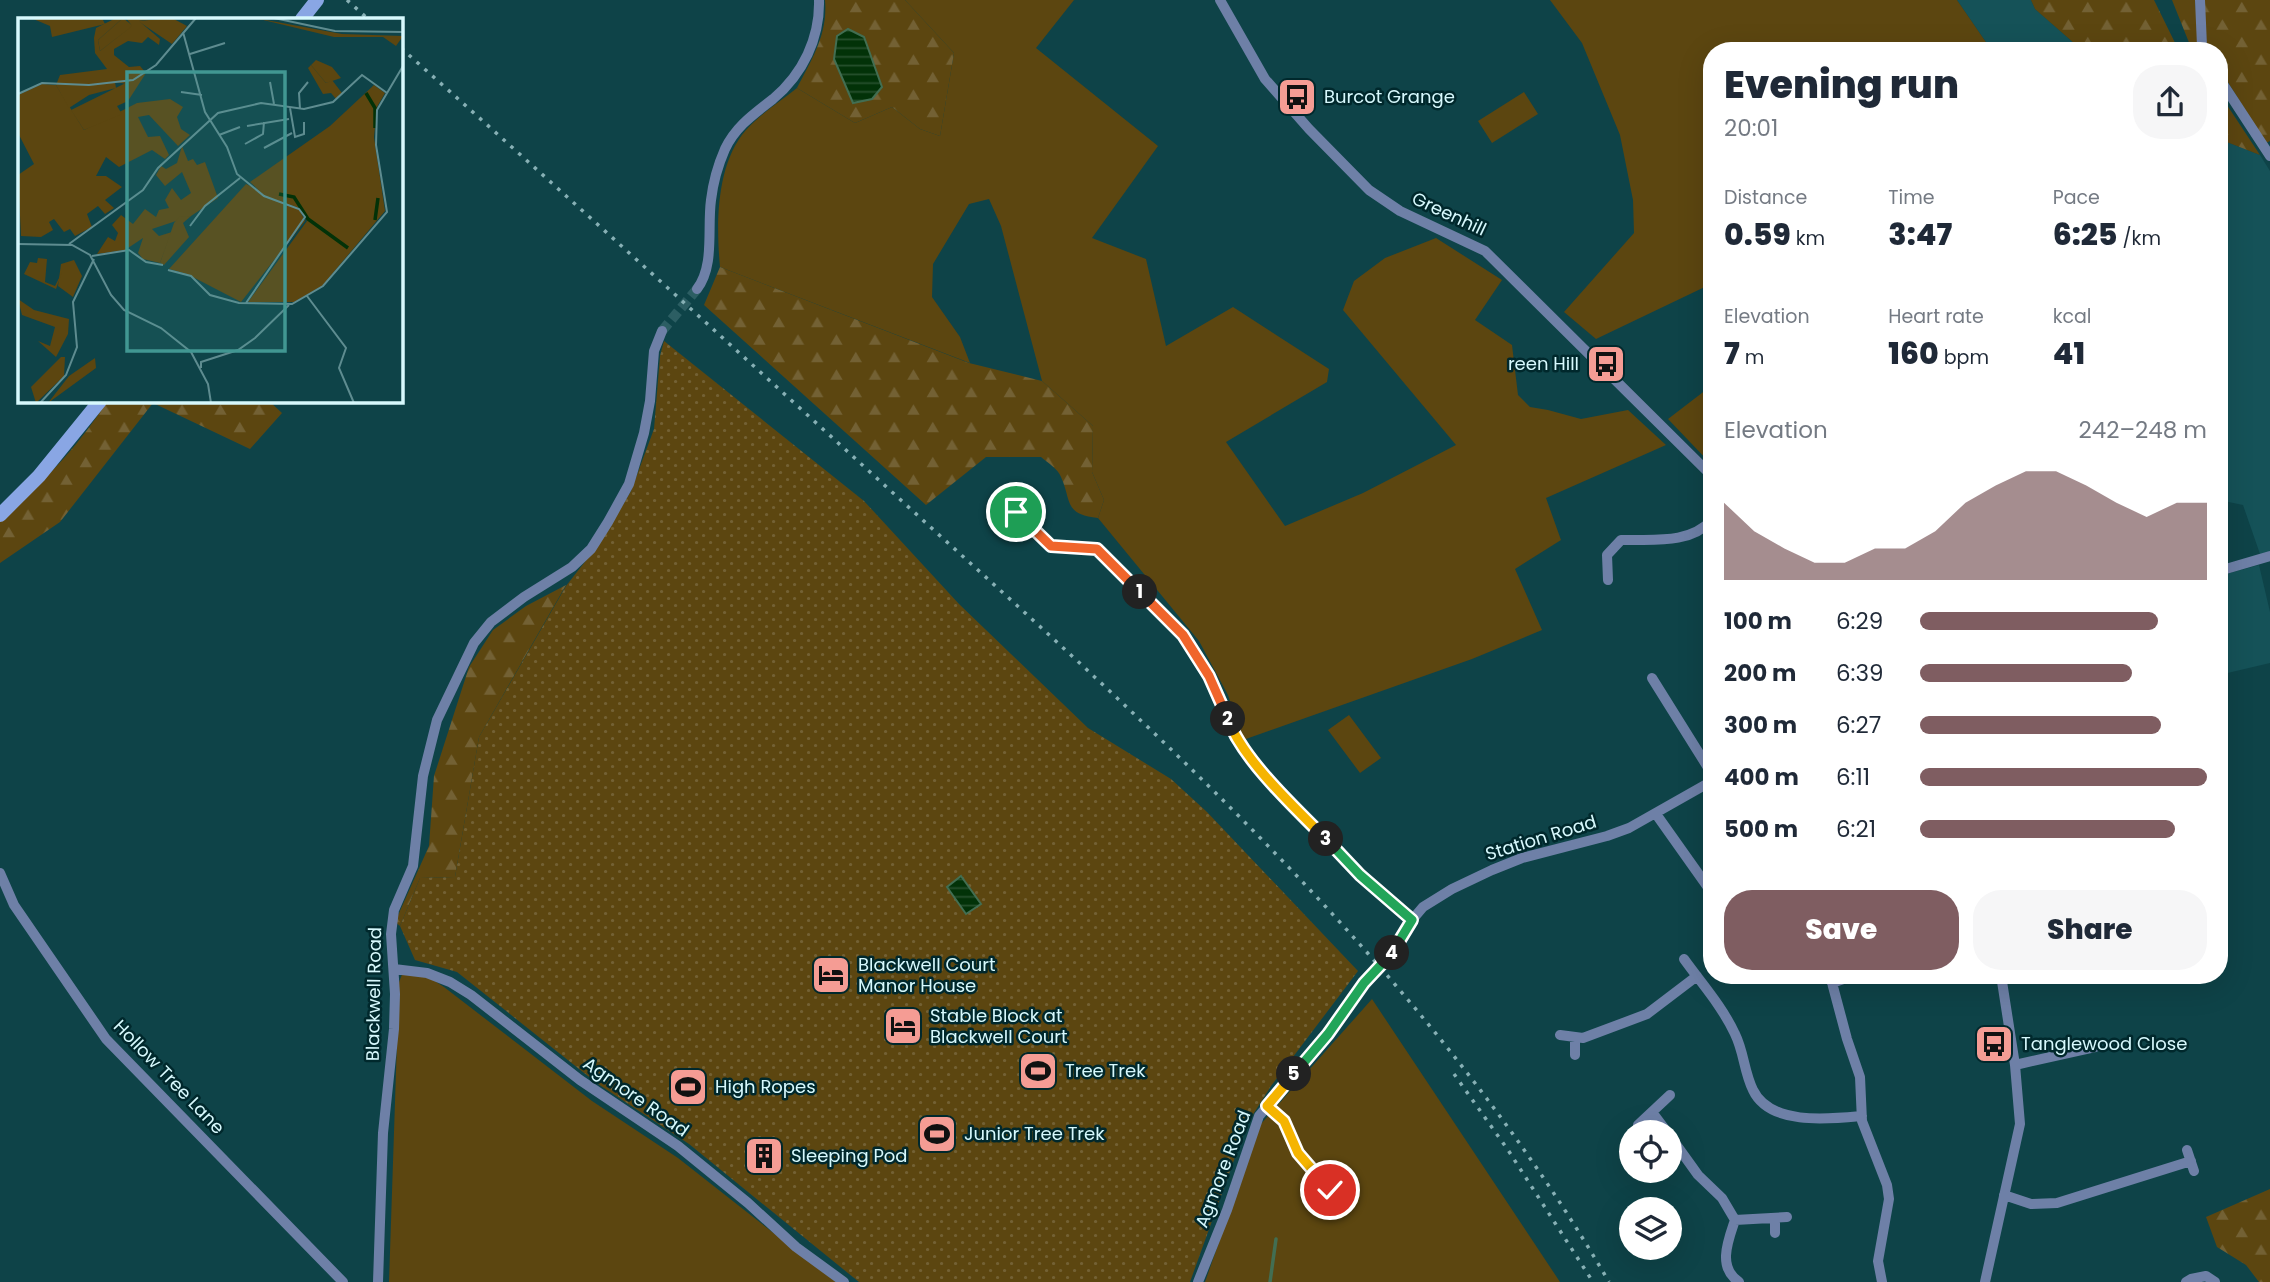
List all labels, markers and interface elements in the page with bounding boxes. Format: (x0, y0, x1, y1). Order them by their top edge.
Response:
inset map (18, 18, 402, 402)
text: Evening run (1724, 58, 1959, 111)
button: share (2133, 65, 2207, 139)
bus stop icon: Burcot Grange (1276, 76, 1318, 118)
place label: Burcot Grange (1324, 84, 1455, 109)
text: 20:01 (1724, 112, 1778, 144)
text: Distance (1724, 184, 1807, 211)
text: Time (1888, 184, 1935, 211)
text: Pace (2053, 184, 2100, 211)
street label: Greenhill (1408, 185, 1490, 242)
text: 0.59 (1724, 213, 1791, 256)
text: 3:47 (1888, 213, 1952, 256)
text: 6:25 (2053, 213, 2118, 256)
text: km (1791, 225, 1825, 252)
text: /km (2118, 225, 2161, 252)
text: Elevation (1724, 303, 1810, 330)
text: Heart rate (1888, 303, 1984, 330)
text: kcal (2053, 303, 2092, 330)
text: 7 (1724, 332, 1740, 375)
text: 160 (1888, 332, 1939, 375)
text: 41 (2053, 332, 2085, 375)
bus stop icon: reen Hill (1585, 343, 1627, 385)
text: m (1740, 344, 1764, 371)
text: bpm (1939, 344, 1989, 371)
place label: reen Hill (1508, 351, 1579, 376)
text: Elevation (1724, 414, 1828, 446)
text: 242–248 m (2078, 414, 2207, 446)
pin (986, 482, 1046, 542)
icon: arrive (997, 493, 1035, 531)
pin: 1 (1122, 574, 1158, 610)
text: 1 (1136, 578, 1143, 605)
text: 100 m (1724, 605, 1792, 637)
text: 6:29 (1836, 605, 1883, 637)
text: 200 m (1724, 657, 1796, 689)
text: 6:39 (1836, 657, 1884, 689)
pin: 2 (1210, 702, 1246, 736)
text: 2 (1222, 705, 1233, 732)
text: 300 m (1724, 709, 1797, 741)
text: 6:27 (1836, 709, 1881, 741)
text: 400 m (1724, 761, 1799, 793)
text: 6:11 (1836, 761, 1870, 793)
street label: Station Road (1482, 809, 1599, 866)
text: 500 m (1724, 813, 1798, 845)
text: 6:21 (1836, 813, 1876, 845)
pin: 3 (1308, 822, 1344, 856)
text: 3 (1320, 825, 1331, 852)
button: Save (1724, 890, 1959, 970)
button: Share (1973, 890, 2207, 970)
street label: Blackwell Road (360, 927, 387, 1061)
pin: 4 (1374, 936, 1410, 970)
text: 4 (1385, 939, 1398, 966)
place label: Blackwell Court Manor House (858, 952, 996, 998)
hotel icon: Blackwell Court Manor House (810, 954, 852, 996)
place label: Stable Block at Blackwell Court (930, 1003, 1068, 1049)
hotel icon: Stable Block at Blackwell Court (882, 1005, 924, 1047)
street label: Hollow Tree Lane (108, 1014, 230, 1139)
bus stop icon: Tanglewood Close (1973, 1023, 2015, 1065)
place label: Tanglewood Close (2021, 1031, 2187, 1056)
sports icon: Tree Trek (1017, 1050, 1059, 1092)
street label: Agmore Road (578, 1051, 694, 1142)
pin: 5 (1276, 1056, 1312, 1092)
place label: Tree Trek (1065, 1058, 1146, 1083)
text: 5 (1287, 1060, 1300, 1087)
sports icon: High Ropes (667, 1066, 709, 1108)
place label: High Ropes (715, 1074, 816, 1099)
street label: Agmore Road (1189, 1107, 1256, 1231)
sports icon: Junior Tree Trek (916, 1113, 958, 1155)
map controls (1619, 1120, 1682, 1260)
button: locate (1619, 1120, 1682, 1183)
place label: Junior Tree Trek (964, 1121, 1105, 1146)
building icon: Sleeping Pod (743, 1135, 785, 1177)
place label: Sleeping Pod (791, 1143, 908, 1168)
pin (1300, 1160, 1360, 1220)
icon: check (1311, 1171, 1349, 1209)
button: layers (1619, 1197, 1682, 1260)

